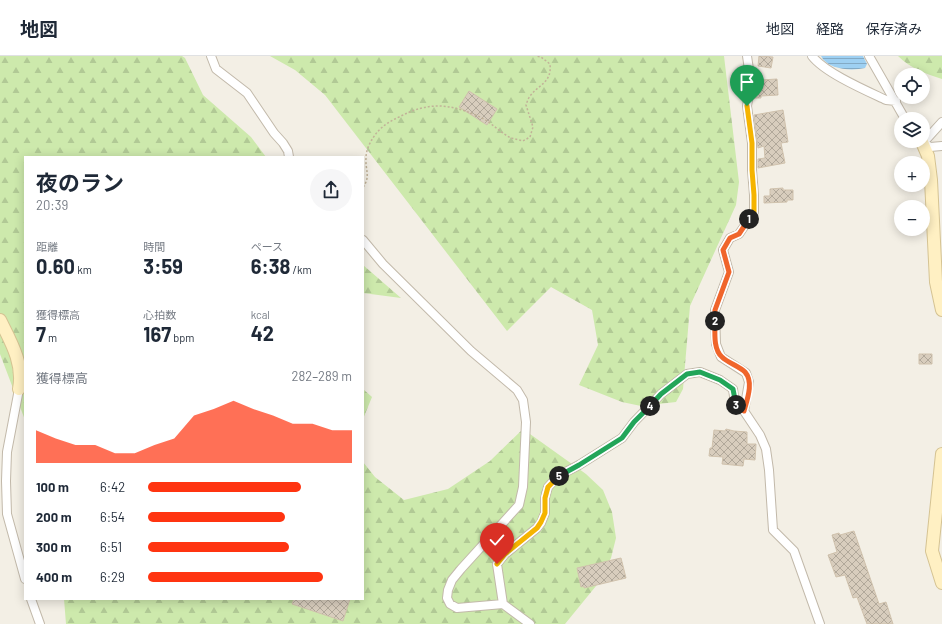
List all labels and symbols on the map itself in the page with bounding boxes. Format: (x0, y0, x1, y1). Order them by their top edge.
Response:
pin (730, 65, 764, 106)
pin: 1 (739, 209, 759, 229)
pin: 2 (705, 311, 725, 331)
pin: 3 (726, 395, 746, 415)
pin: 4 (640, 396, 660, 416)
pin: 5 (549, 466, 569, 486)
pin (480, 523, 514, 564)

